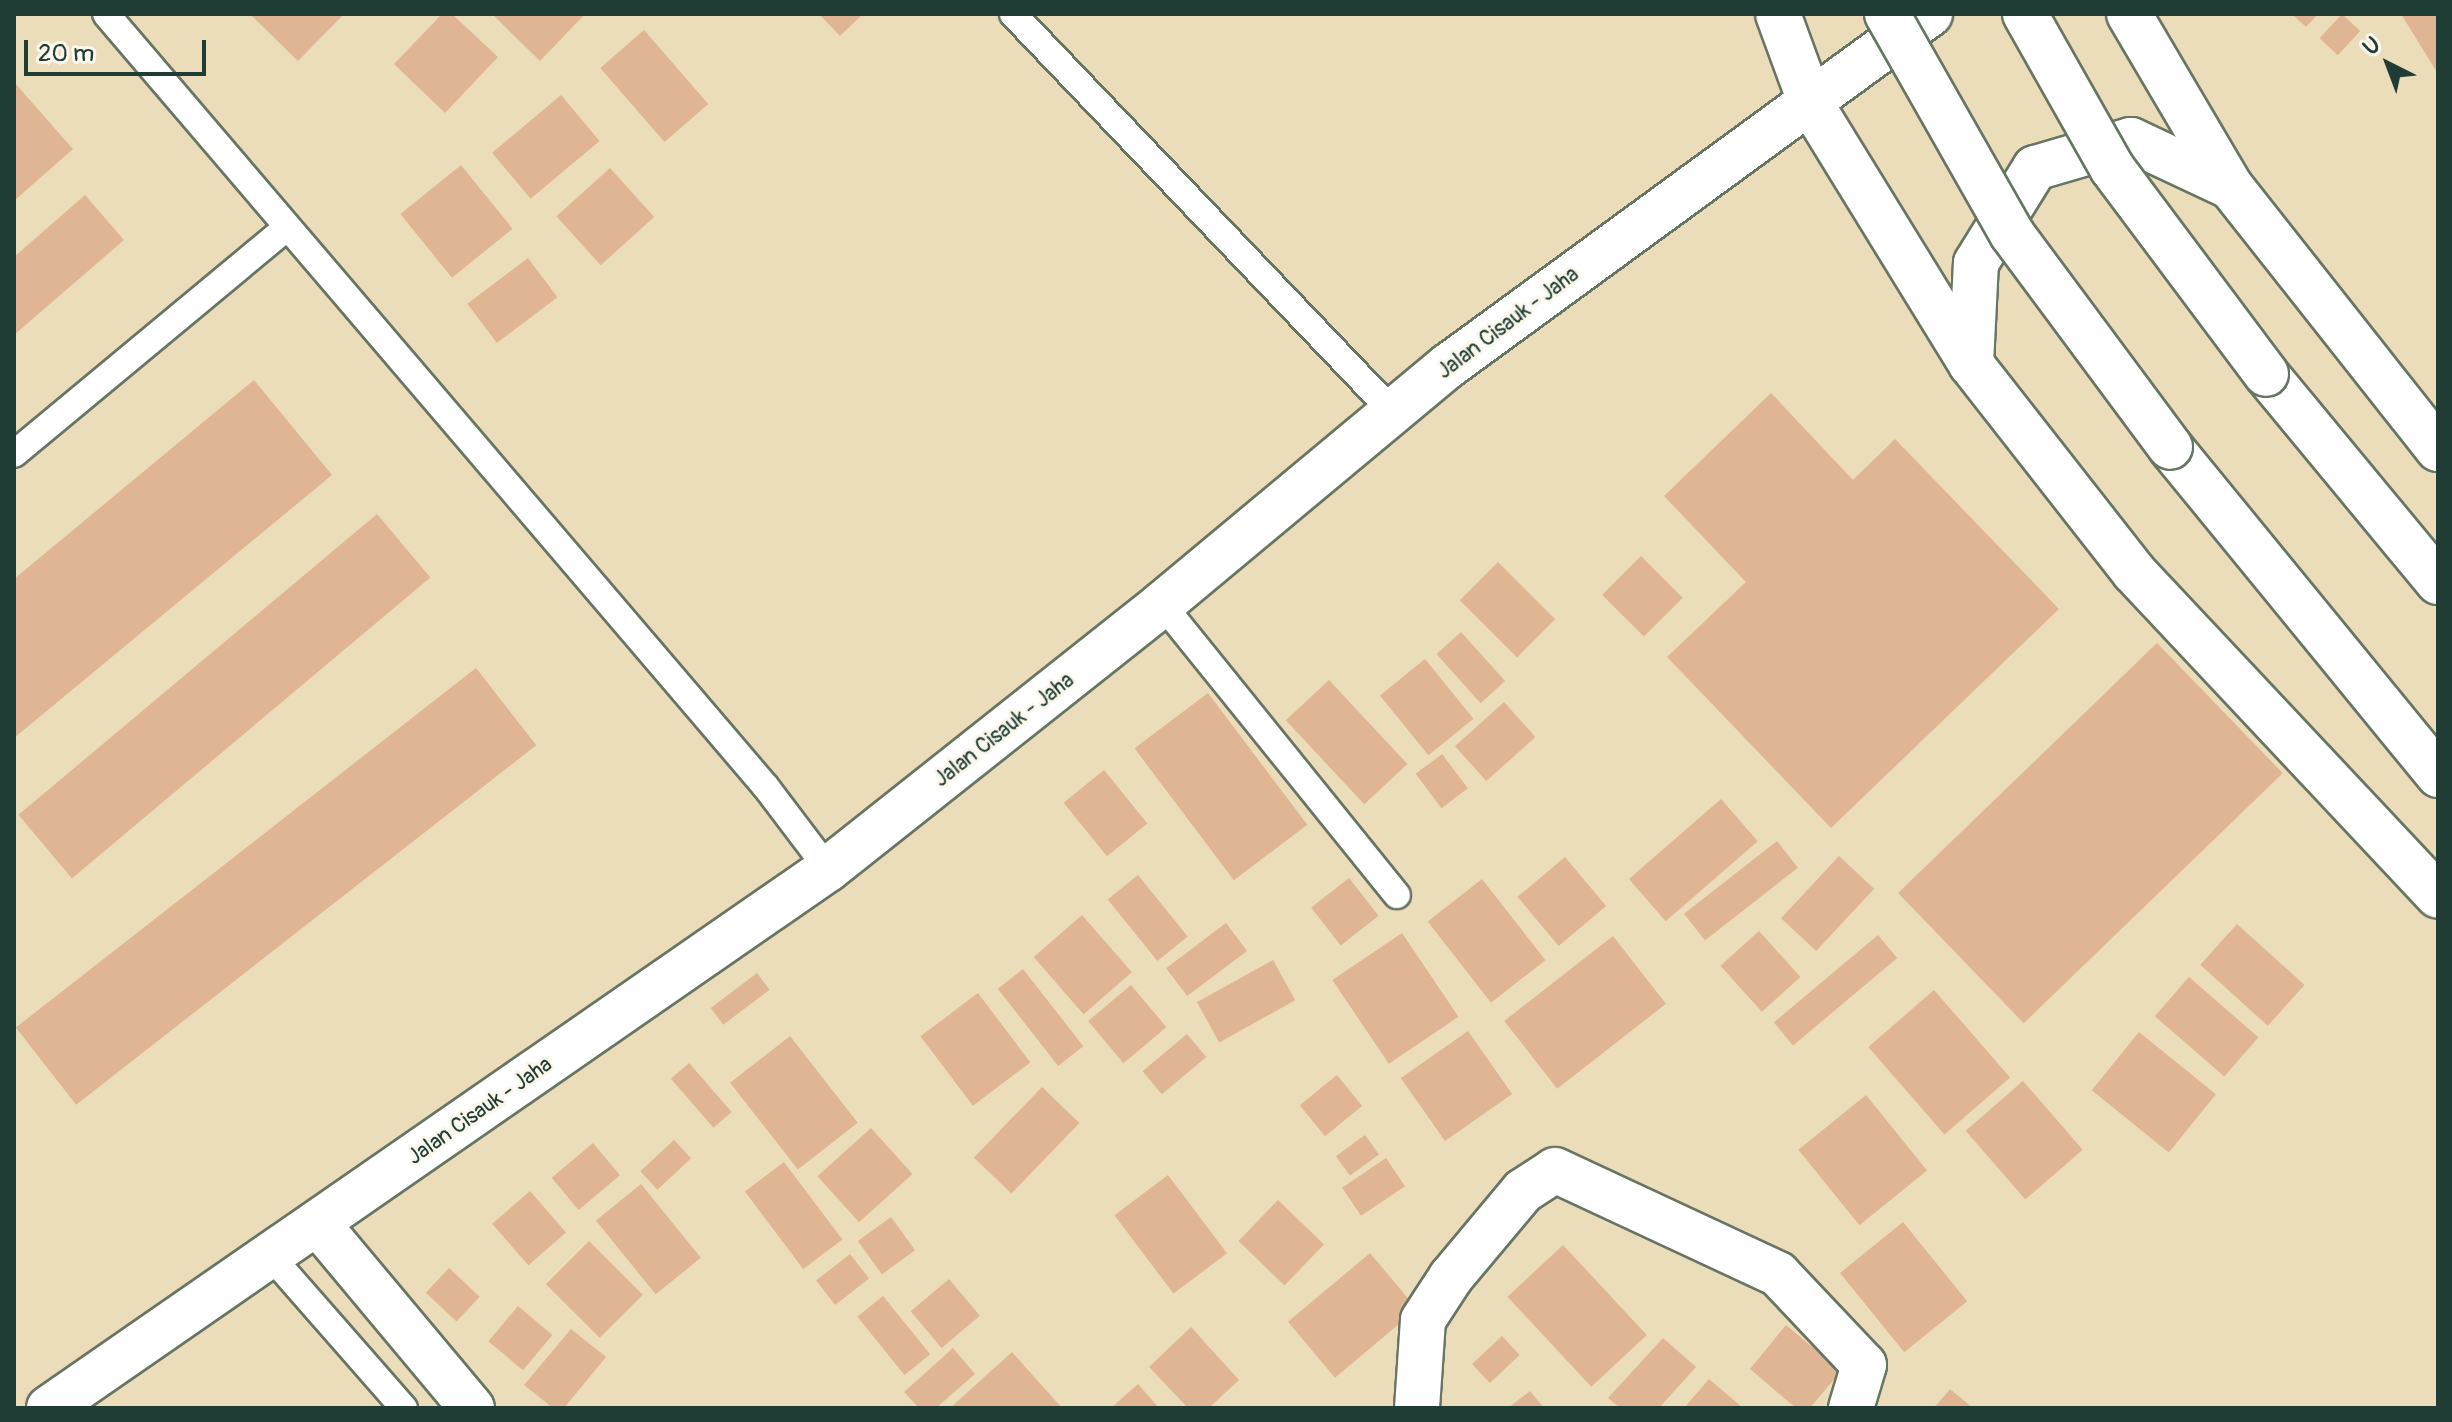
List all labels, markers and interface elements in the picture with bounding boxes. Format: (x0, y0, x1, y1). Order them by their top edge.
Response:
scale bar (28, 24, 210, 74)
north arrow (2348, 24, 2428, 104)
text: U (2357, 31, 2387, 61)
text: 20 m (38, 39, 94, 68)
street label: Jalan Cisauk - Jaha (1432, 261, 1584, 385)
street label: Jalan Cisauk - Jaha (929, 667, 1079, 793)
street label: Jalan Cisauk - Jaha (403, 1051, 557, 1171)

